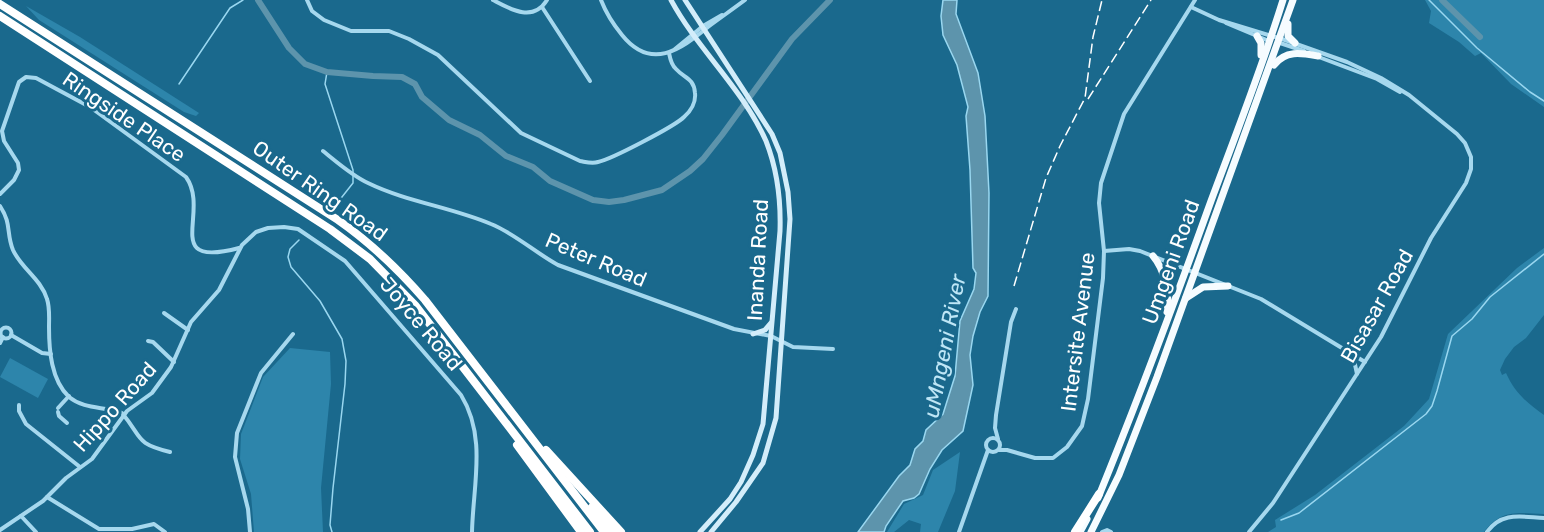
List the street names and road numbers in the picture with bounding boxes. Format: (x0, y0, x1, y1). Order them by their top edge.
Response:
street label: Ringside Place (58, 66, 190, 167)
street label: Outer Ring Road (248, 135, 392, 246)
street label: Umgeni Road (1136, 196, 1205, 327)
street label: Inanda Road (742, 199, 773, 321)
street label: Peter Road (542, 227, 651, 292)
street label: Bisasar Road (1335, 245, 1418, 367)
street label: Intersite Avenue (1055, 251, 1100, 413)
street label: Joyce Road (375, 272, 468, 376)
street label: Hippo Road (68, 357, 161, 457)

